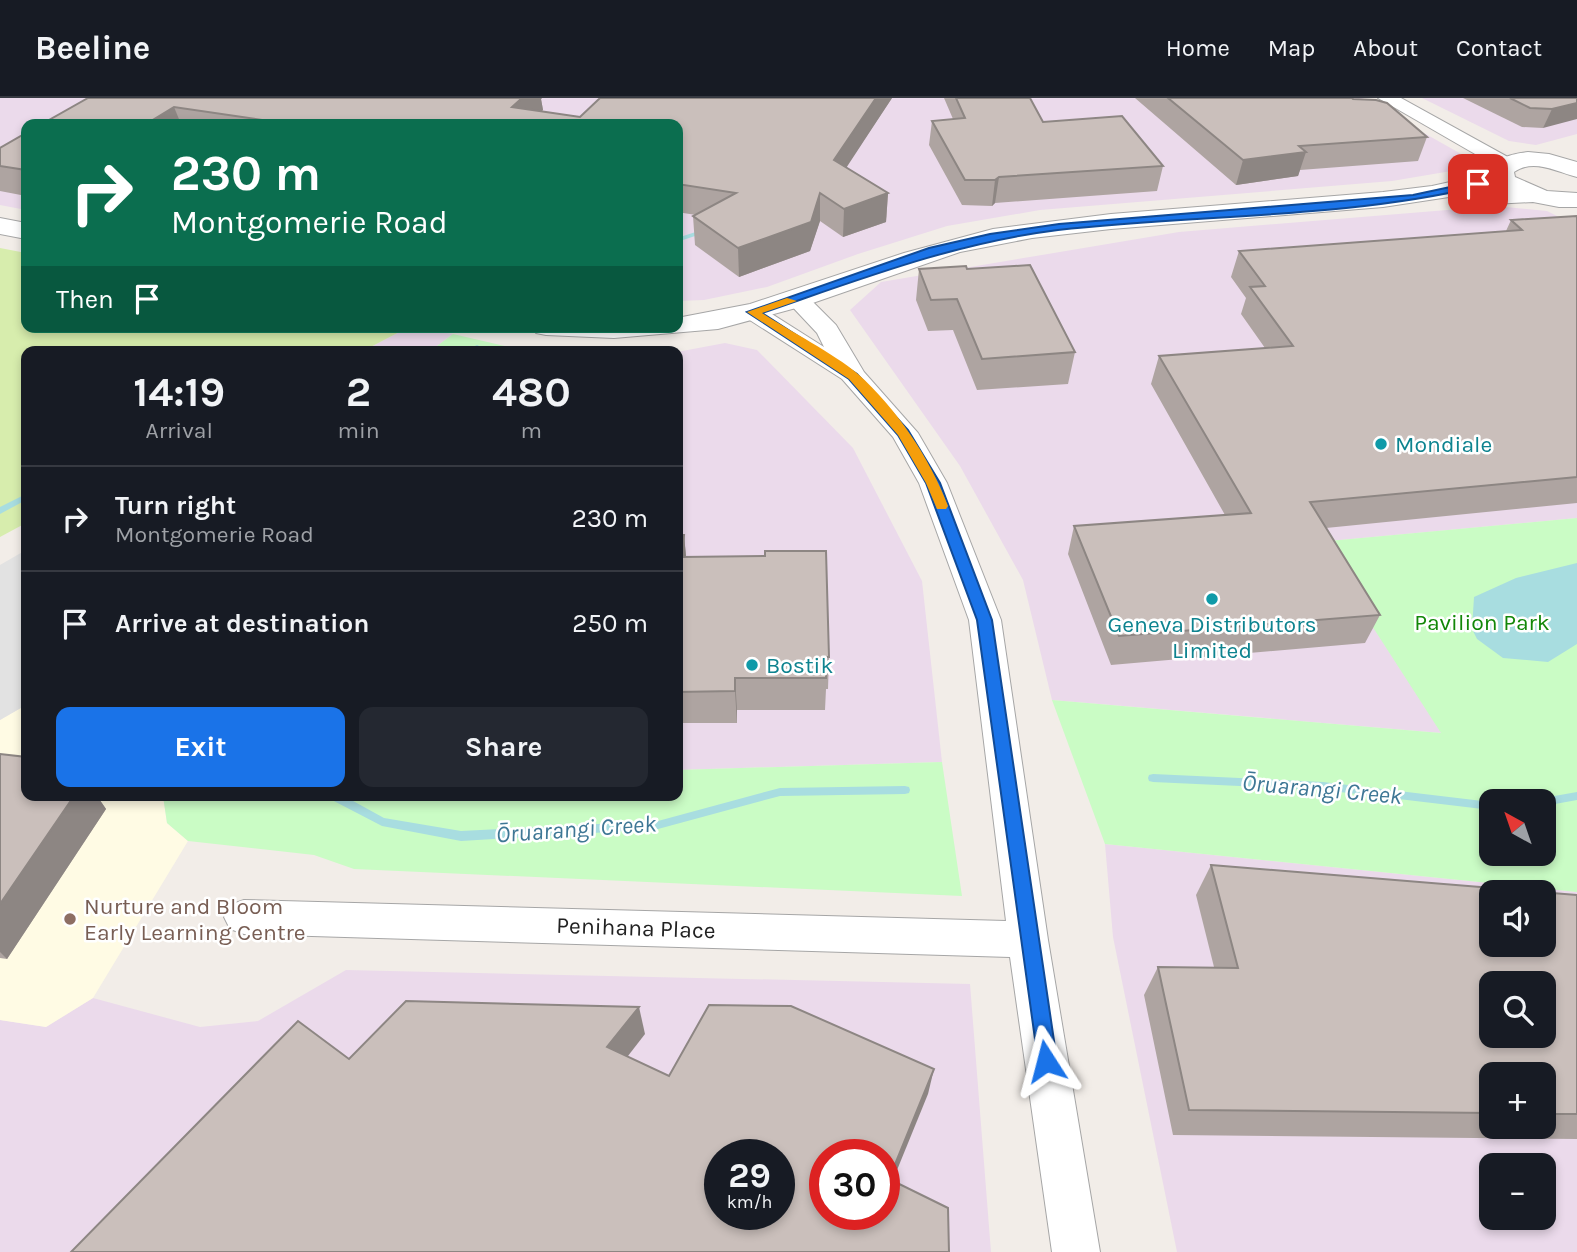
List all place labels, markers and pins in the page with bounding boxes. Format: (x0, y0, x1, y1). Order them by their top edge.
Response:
pin (1448, 154, 1508, 214)
place label: Mondiale (1395, 431, 1492, 458)
marker: Mondiale (1373, 436, 1389, 452)
marker: Geneva Distributors Limited (1204, 591, 1220, 607)
place label: Geneva Distributors Limited (1107, 611, 1317, 664)
place label: Bostik (766, 652, 833, 679)
marker: Bostik (744, 657, 760, 673)
place label: Nurture and Bloom Early Learning Centre (84, 893, 306, 946)
marker: Nurture and Bloom Early Learning Centre (62, 911, 78, 927)

